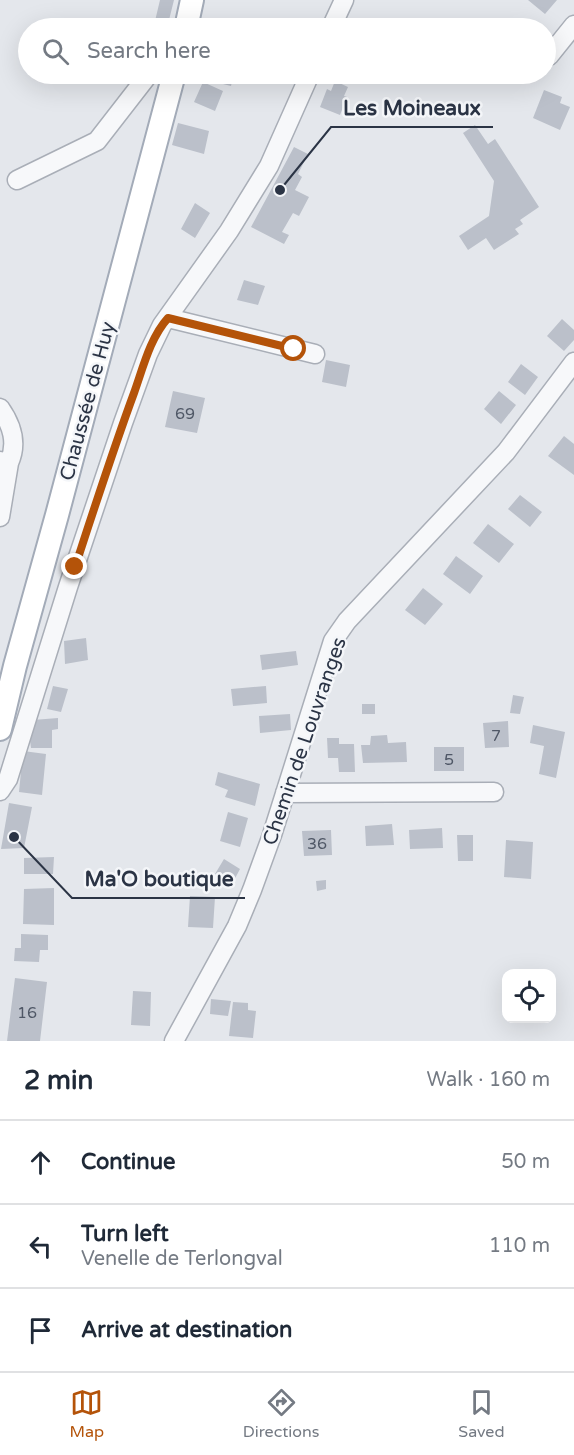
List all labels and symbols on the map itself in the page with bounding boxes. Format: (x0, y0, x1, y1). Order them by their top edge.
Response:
callout: Les Moineaux (331, 88, 493, 127)
text: Les Moineaux (343, 96, 481, 121)
street label: Chaussée de Huy (55, 319, 121, 483)
route start (280, 335, 306, 361)
house number: 69 (175, 404, 195, 424)
route end (61, 553, 87, 579)
street label: Chemin de Louvranges (258, 634, 352, 848)
house number: 7 (491, 726, 501, 746)
house number: 5 (444, 750, 454, 770)
house number: 36 (307, 834, 327, 854)
callout: Ma'O boutique (72, 859, 245, 898)
text: Ma'O boutique (84, 867, 234, 892)
house number: 16 (17, 1003, 37, 1023)

